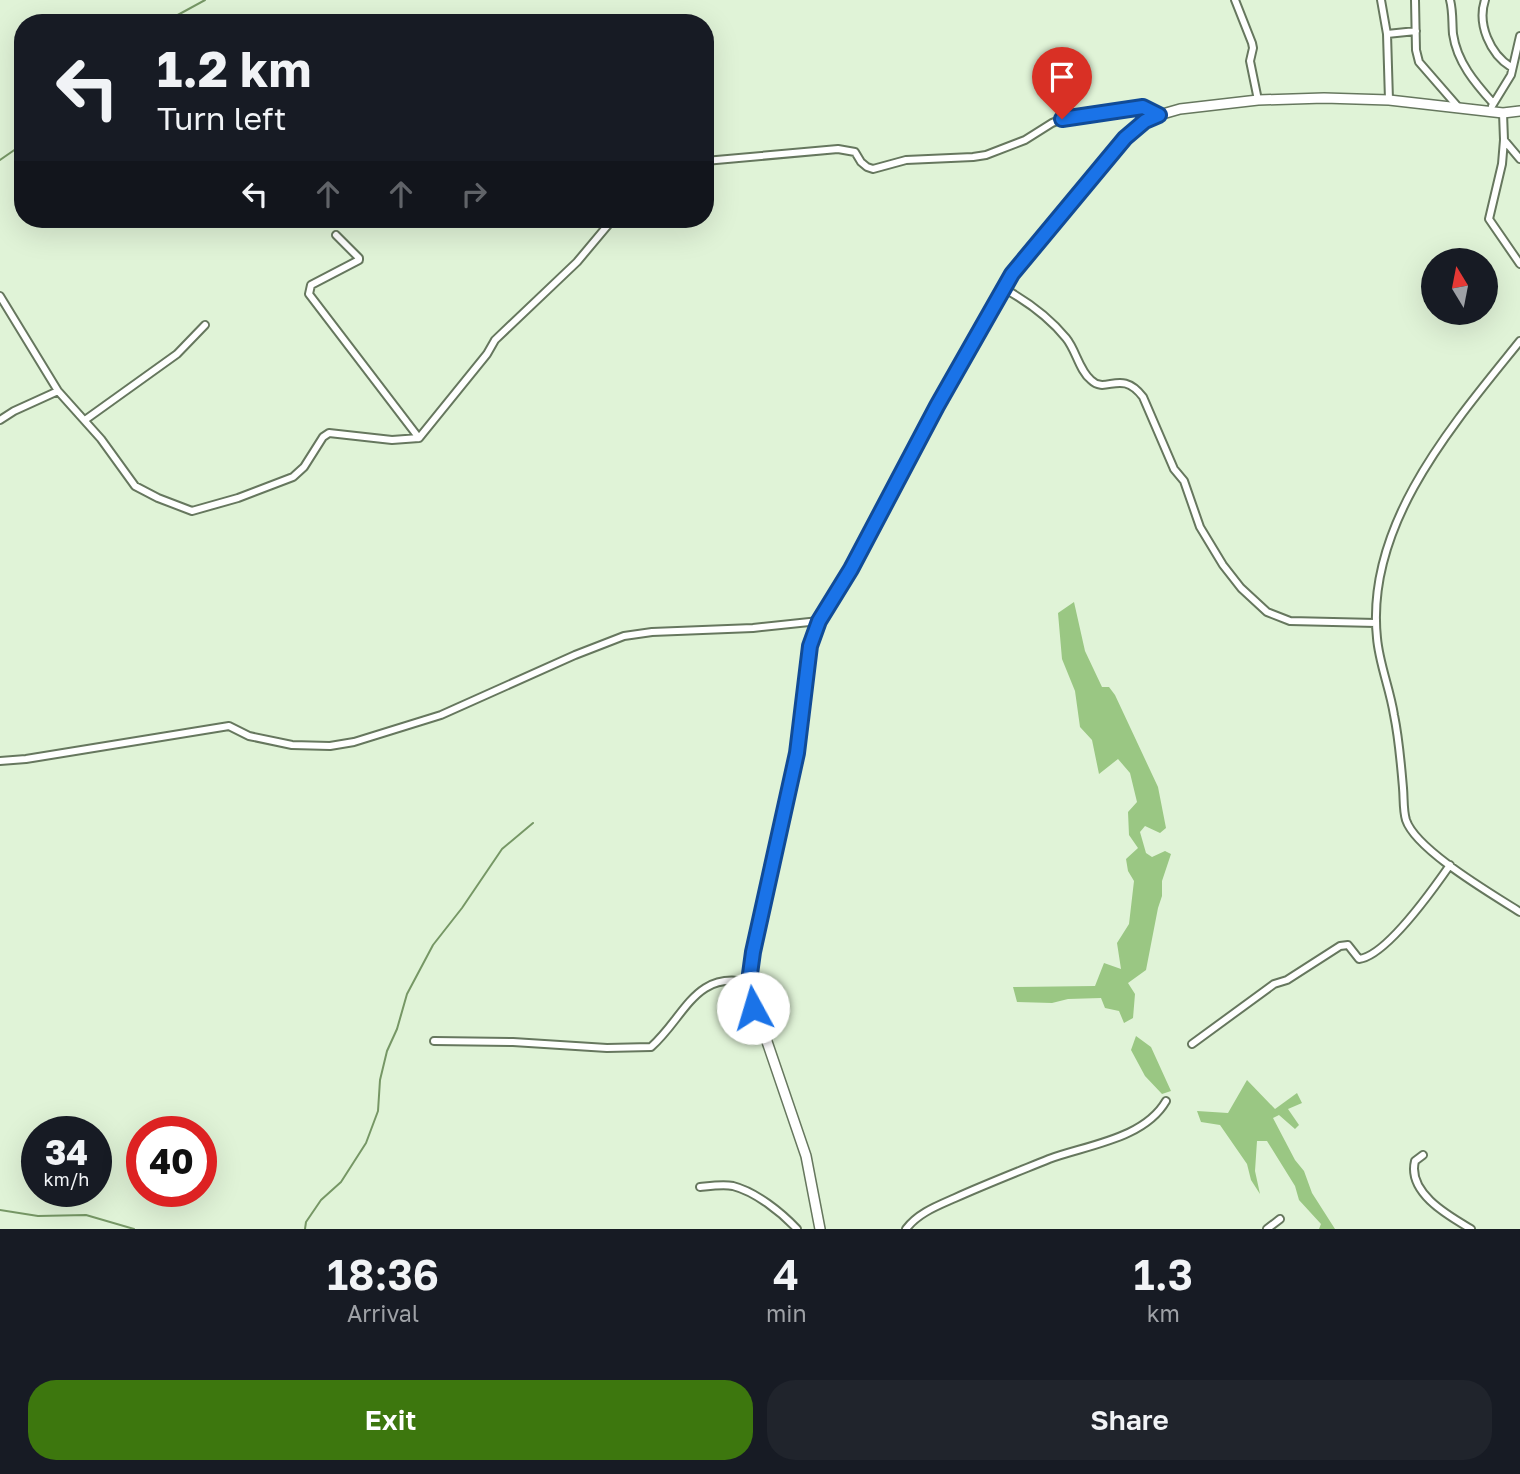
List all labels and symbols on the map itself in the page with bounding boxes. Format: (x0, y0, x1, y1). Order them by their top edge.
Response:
pin (1032, 47, 1092, 119)
north arrow (1421, 248, 1498, 326)
position arrow (716, 971, 790, 1045)
speed limit sign: 40 (126, 1116, 217, 1207)

